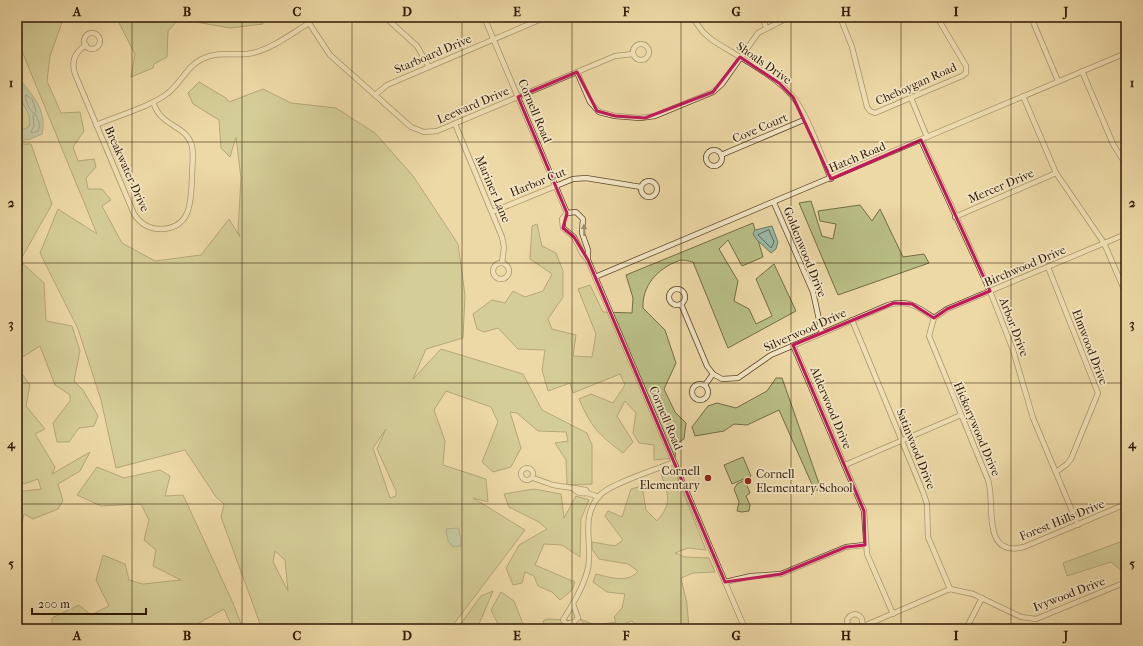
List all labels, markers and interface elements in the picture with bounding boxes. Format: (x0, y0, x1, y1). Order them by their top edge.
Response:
text: A (72, 4, 82, 19)
text: B (183, 4, 192, 19)
text: C (293, 4, 302, 19)
text: D (402, 4, 412, 19)
text: E (513, 4, 521, 19)
text: F (622, 4, 630, 19)
text: G (731, 4, 741, 19)
text: H (841, 4, 852, 19)
text: I (953, 4, 959, 19)
text: J (1062, 4, 1069, 20)
street label: Starboard Drive (392, 31, 474, 77)
street label: Shoals Drive (734, 39, 794, 87)
street label: Cheboygan Road (873, 60, 959, 108)
text: 1 (9, 75, 14, 90)
text: 1 (1130, 75, 1135, 90)
street label: Cornell Road (515, 77, 555, 145)
street label: Leeward Drive (435, 84, 511, 126)
street label: Cove Court (730, 110, 790, 146)
street label: Breakwater Drive (102, 124, 152, 214)
street label: Hatch Road (826, 139, 888, 175)
street label: Mariner Lane (473, 153, 513, 225)
street label: Harbor Cut (508, 164, 569, 200)
street label: Mercer Drive (966, 166, 1036, 206)
text: 2 (8, 195, 15, 210)
text: 2 (1129, 195, 1136, 210)
street label: Goldenwood Drive (780, 205, 830, 299)
one-way arrow (580, 224, 587, 236)
street label: Birchwood Drive (982, 242, 1068, 290)
street label: Arbor Drive (996, 295, 1032, 359)
street label: Silverwood Drive (761, 305, 849, 355)
street label: Elmwood Drive (1069, 307, 1111, 387)
text: 3 (8, 316, 14, 332)
text: 3 (1129, 316, 1135, 332)
street label: Alderwood Drive (807, 364, 855, 451)
street label: Hickorywood Drive (951, 380, 1003, 478)
street label: Cornell Road (646, 384, 686, 452)
street label: Satinwood Drive (893, 407, 939, 491)
text: 4 (6, 436, 16, 452)
text: 4 (1127, 436, 1137, 452)
place label: Cornell Elementary (639, 464, 701, 492)
place label: Cornell Elementary School (756, 467, 853, 495)
marker: Cornell Elementary (703, 473, 713, 483)
marker: Cornell Elementary School (743, 476, 753, 486)
street label: Forest Hills Drive (1017, 497, 1107, 543)
text: 5 (8, 556, 14, 571)
text: 5 (1129, 556, 1135, 571)
street label: Ivywood Drive (1031, 574, 1107, 614)
scale bar (32, 590, 146, 616)
text: 200 m (38, 597, 70, 611)
text: A (72, 628, 82, 643)
text: B (183, 628, 192, 643)
text: C (293, 628, 302, 643)
text: D (402, 628, 412, 643)
text: E (513, 628, 521, 643)
text: F (622, 628, 630, 643)
text: G (731, 628, 741, 643)
text: H (841, 628, 852, 643)
text: I (953, 628, 959, 643)
text: J (1062, 628, 1069, 644)

